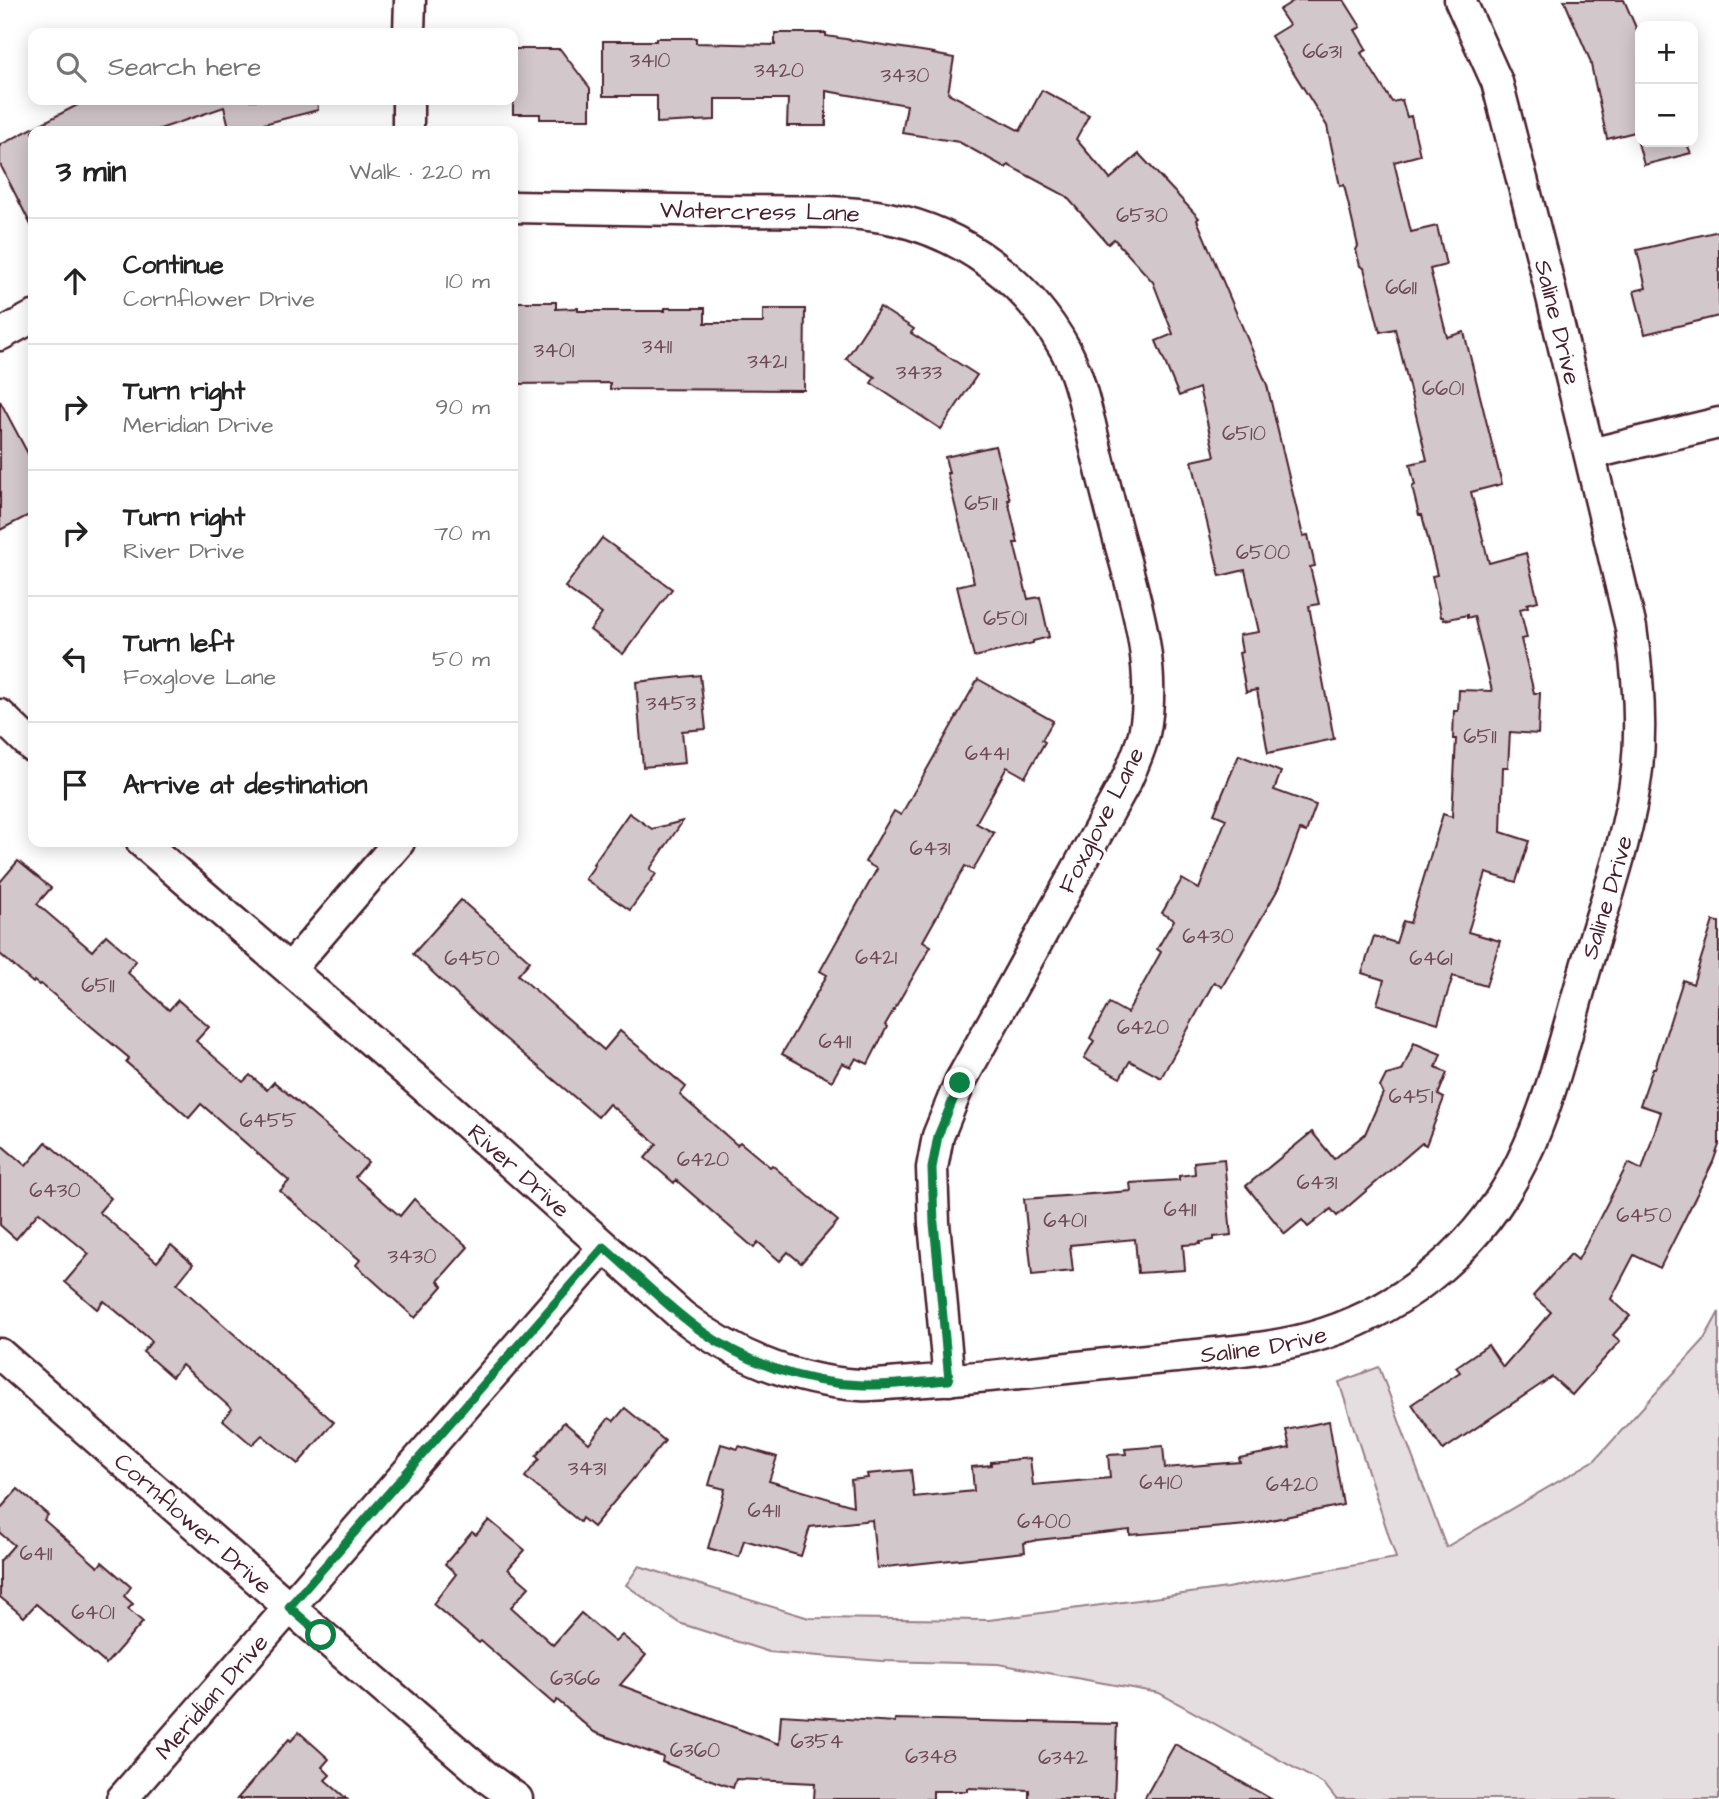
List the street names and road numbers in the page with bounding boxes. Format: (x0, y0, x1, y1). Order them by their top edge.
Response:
street label: Watercress Lane (660, 193, 861, 232)
street label: Saline Drive (1525, 256, 1589, 388)
street label: Foxglove Lane (1050, 741, 1154, 900)
street label: Saline Drive (1573, 832, 1642, 963)
street label: River Drive (460, 1116, 577, 1226)
street label: Saline Drive (1199, 1318, 1331, 1372)
street label: Cornflower Drive (106, 1445, 279, 1603)
street label: Meridian Drive (148, 1627, 277, 1768)

